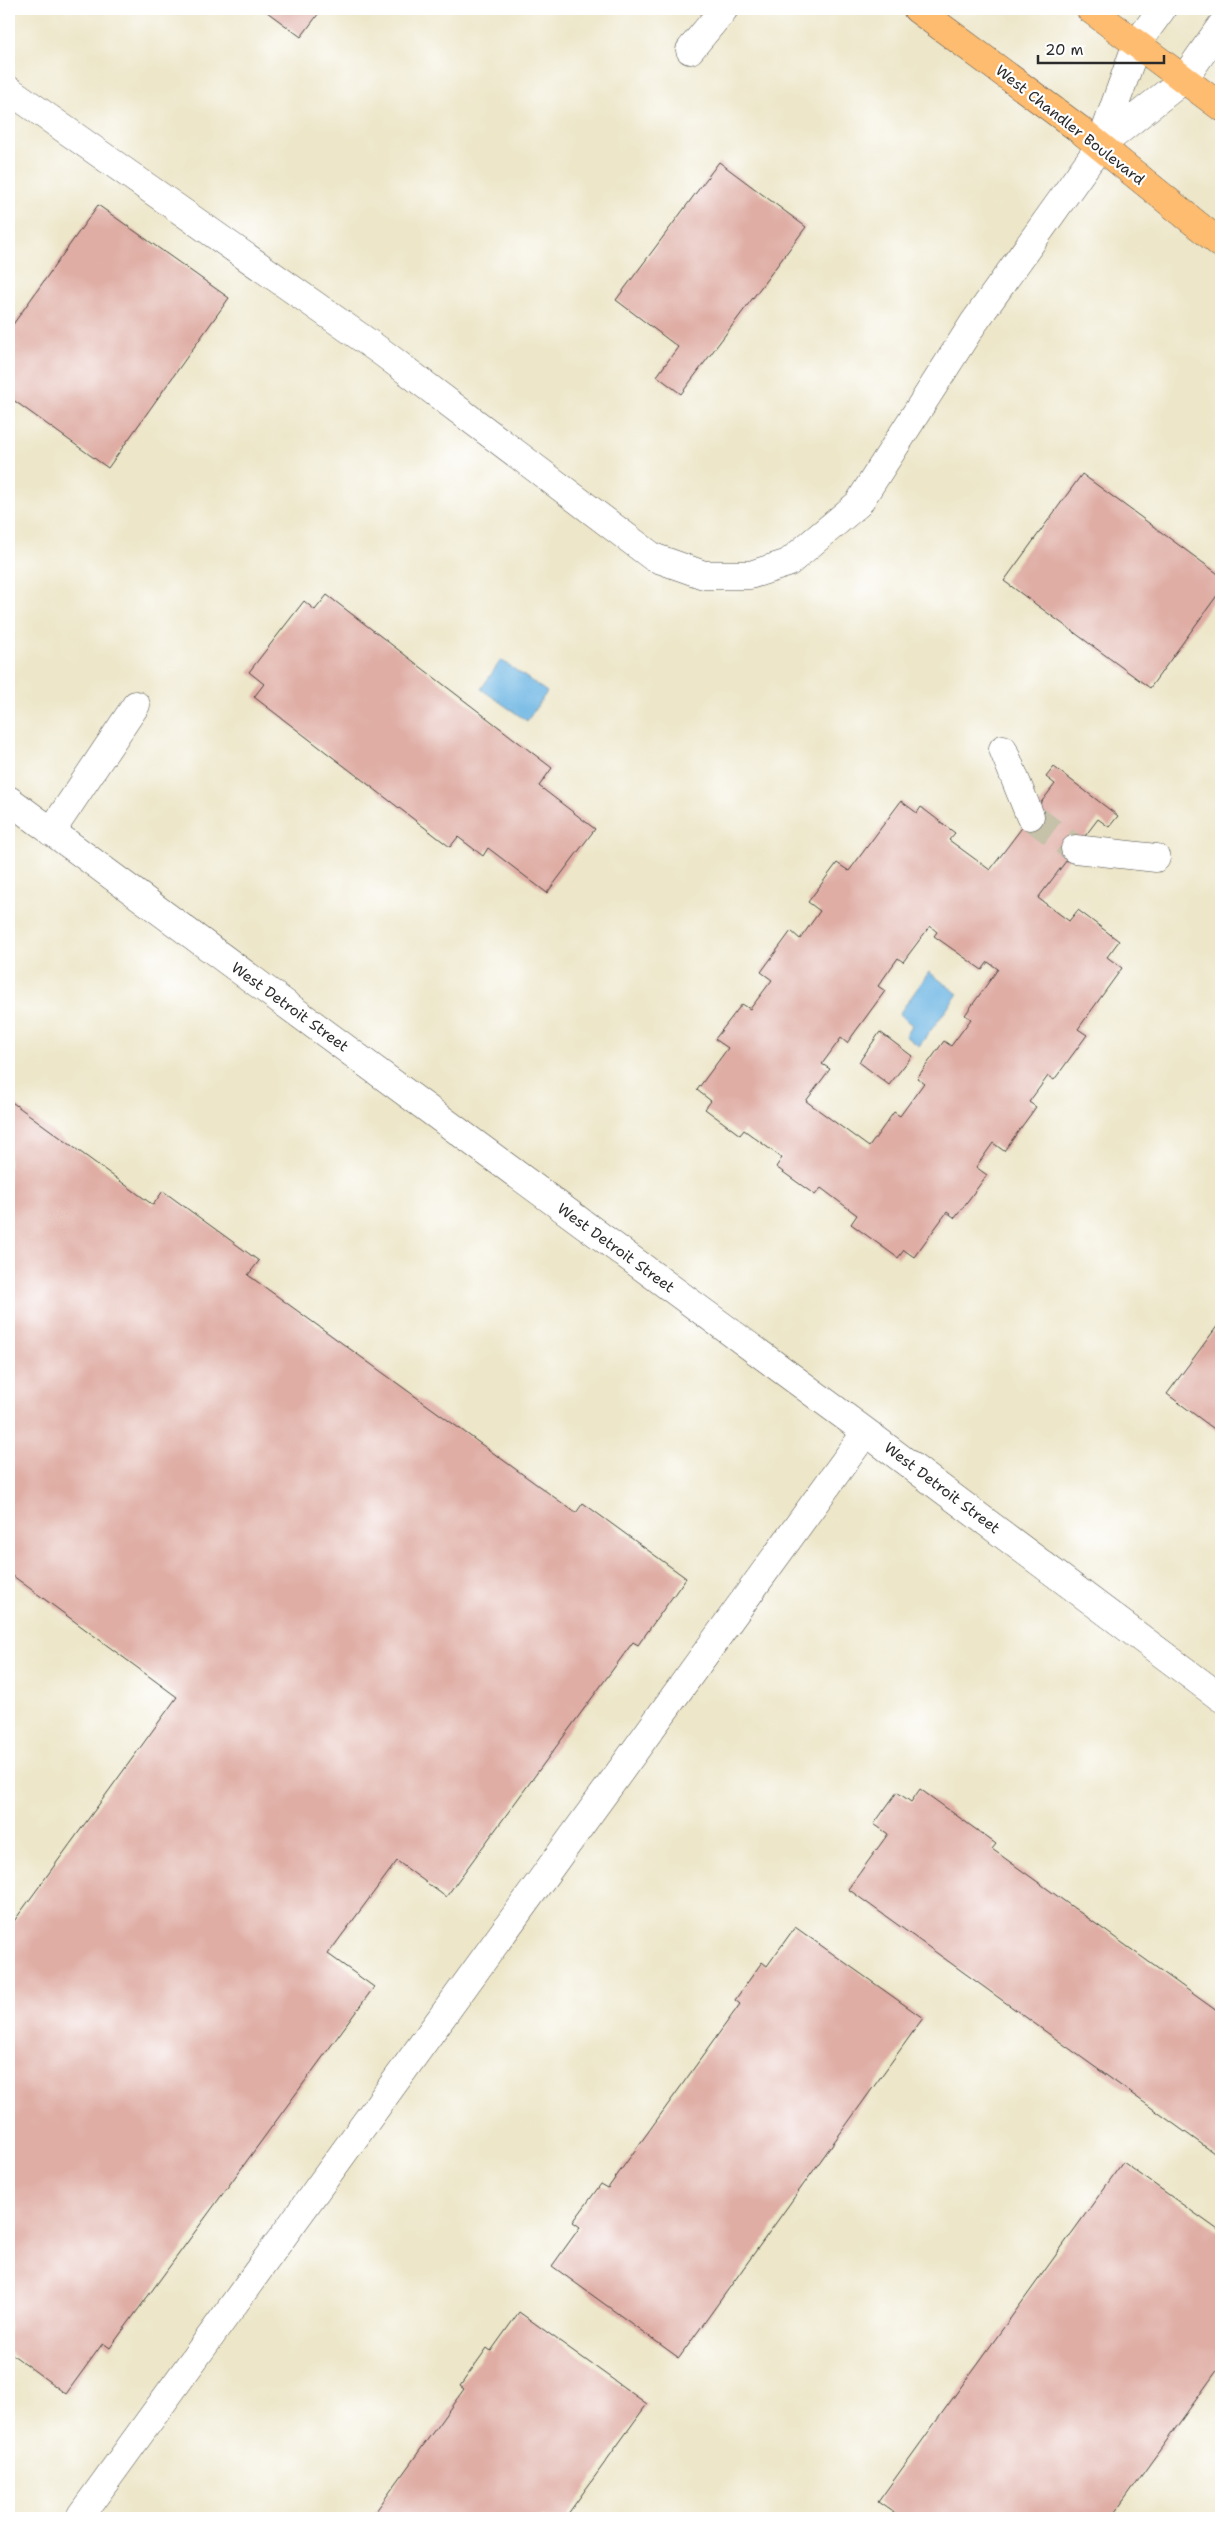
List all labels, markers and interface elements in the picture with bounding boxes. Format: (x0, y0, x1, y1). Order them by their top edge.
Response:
scale bar (1038, 32, 1164, 64)
text: 20 m (1045, 40, 1084, 60)
street label: West Chandler Boulevard (991, 61, 1149, 190)
street label: West Detroit Street (227, 958, 353, 1056)
street label: West Detroit Street (553, 1199, 679, 1297)
street label: West Detroit Street (880, 1438, 1004, 1538)

